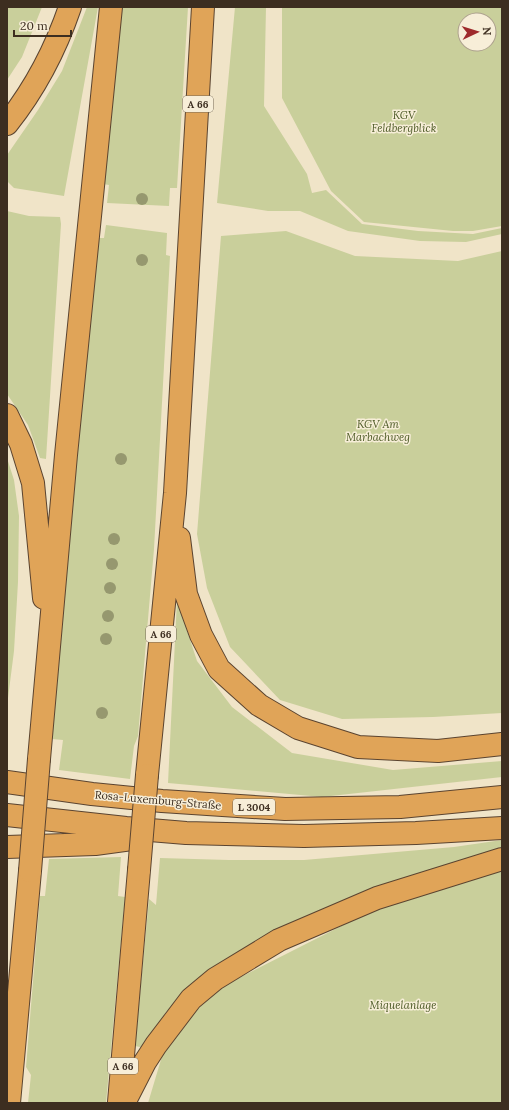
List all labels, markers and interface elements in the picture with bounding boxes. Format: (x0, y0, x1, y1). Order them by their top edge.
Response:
scale bar (14, 12, 71, 38)
north arrow (457, 12, 497, 52)
text: 20 m (20, 18, 48, 33)
text: N (480, 27, 494, 37)
road number: A 66 (183, 96, 213, 112)
park label: KGV Feldbergblick (372, 108, 437, 135)
park label: KGV Am Marbachweg (346, 417, 410, 444)
road number: A 66 (146, 626, 176, 642)
street label: Rosa-Luxemburg-Straße (94, 787, 222, 813)
road number: L 3004 (233, 799, 275, 815)
park label: Miquelanlage (369, 998, 437, 1012)
road number: A 66 (108, 1058, 138, 1074)

